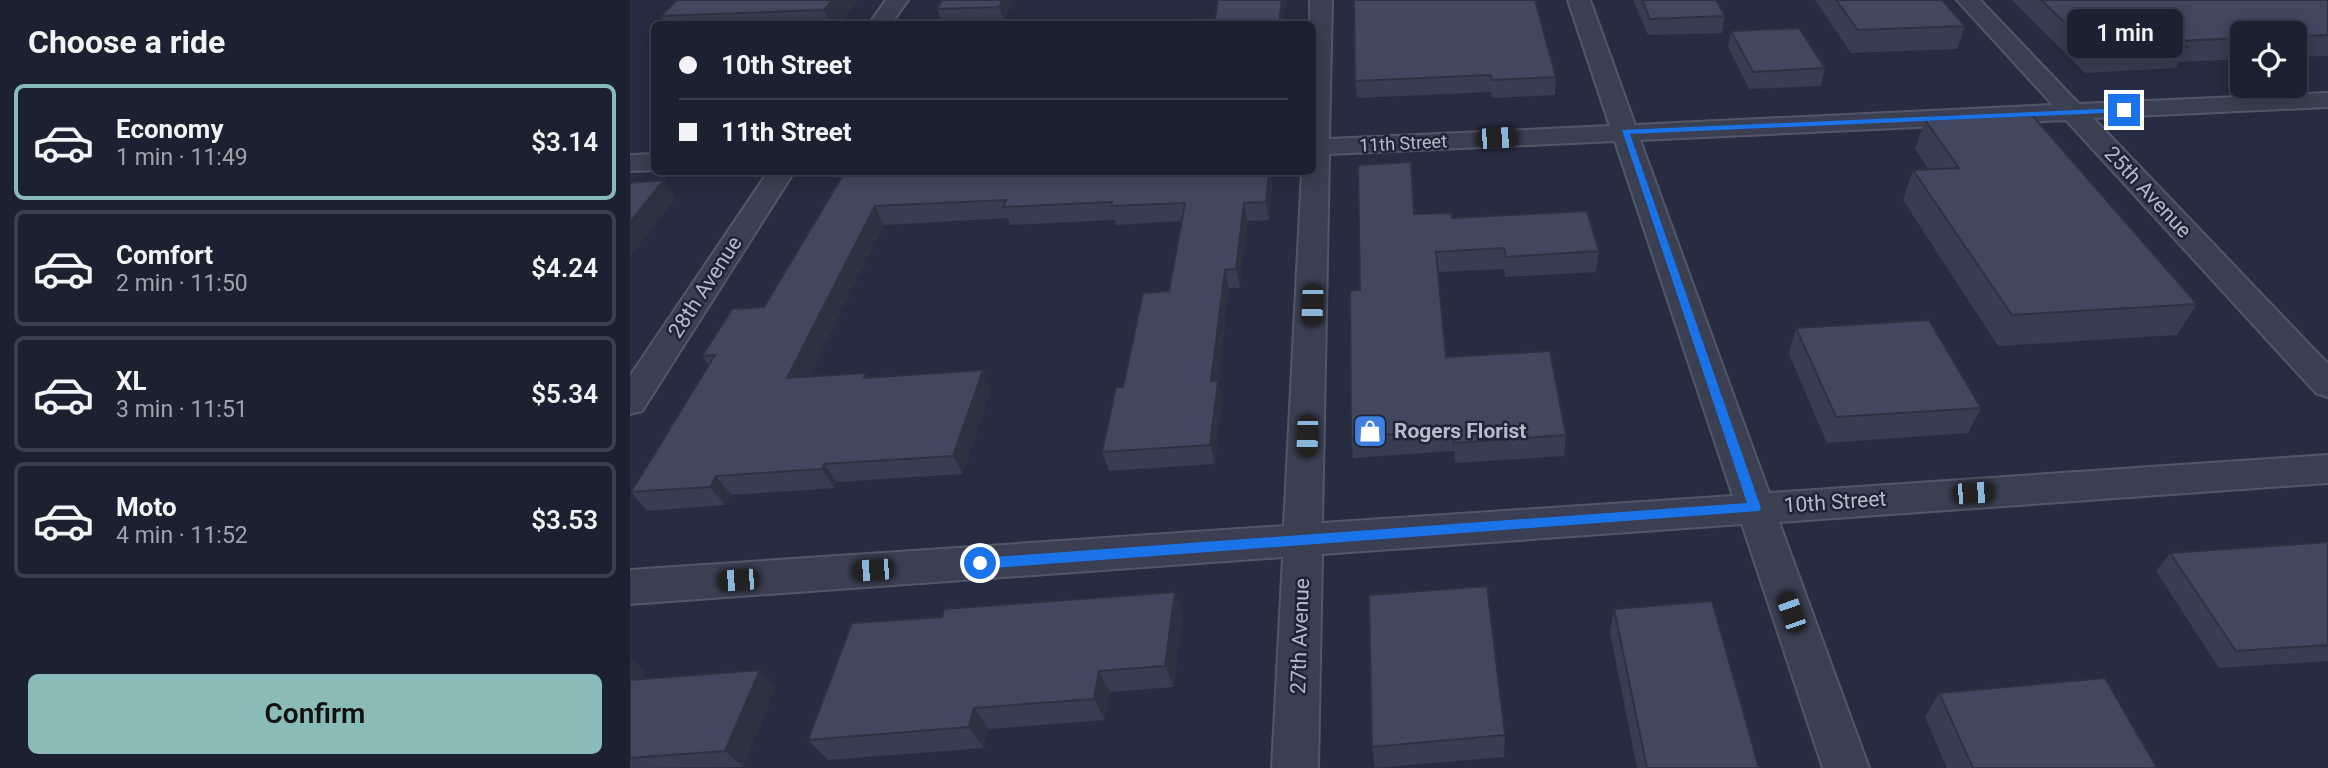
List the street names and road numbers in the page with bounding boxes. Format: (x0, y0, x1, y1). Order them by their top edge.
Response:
street label: 11th Street (1359, 130, 1448, 156)
street label: 25th Avenue (2100, 141, 2196, 243)
street label: 28th Avenue (663, 232, 747, 342)
street label: 10th Street (1783, 486, 1887, 518)
street label: 27th Avenue (1286, 578, 1314, 694)

